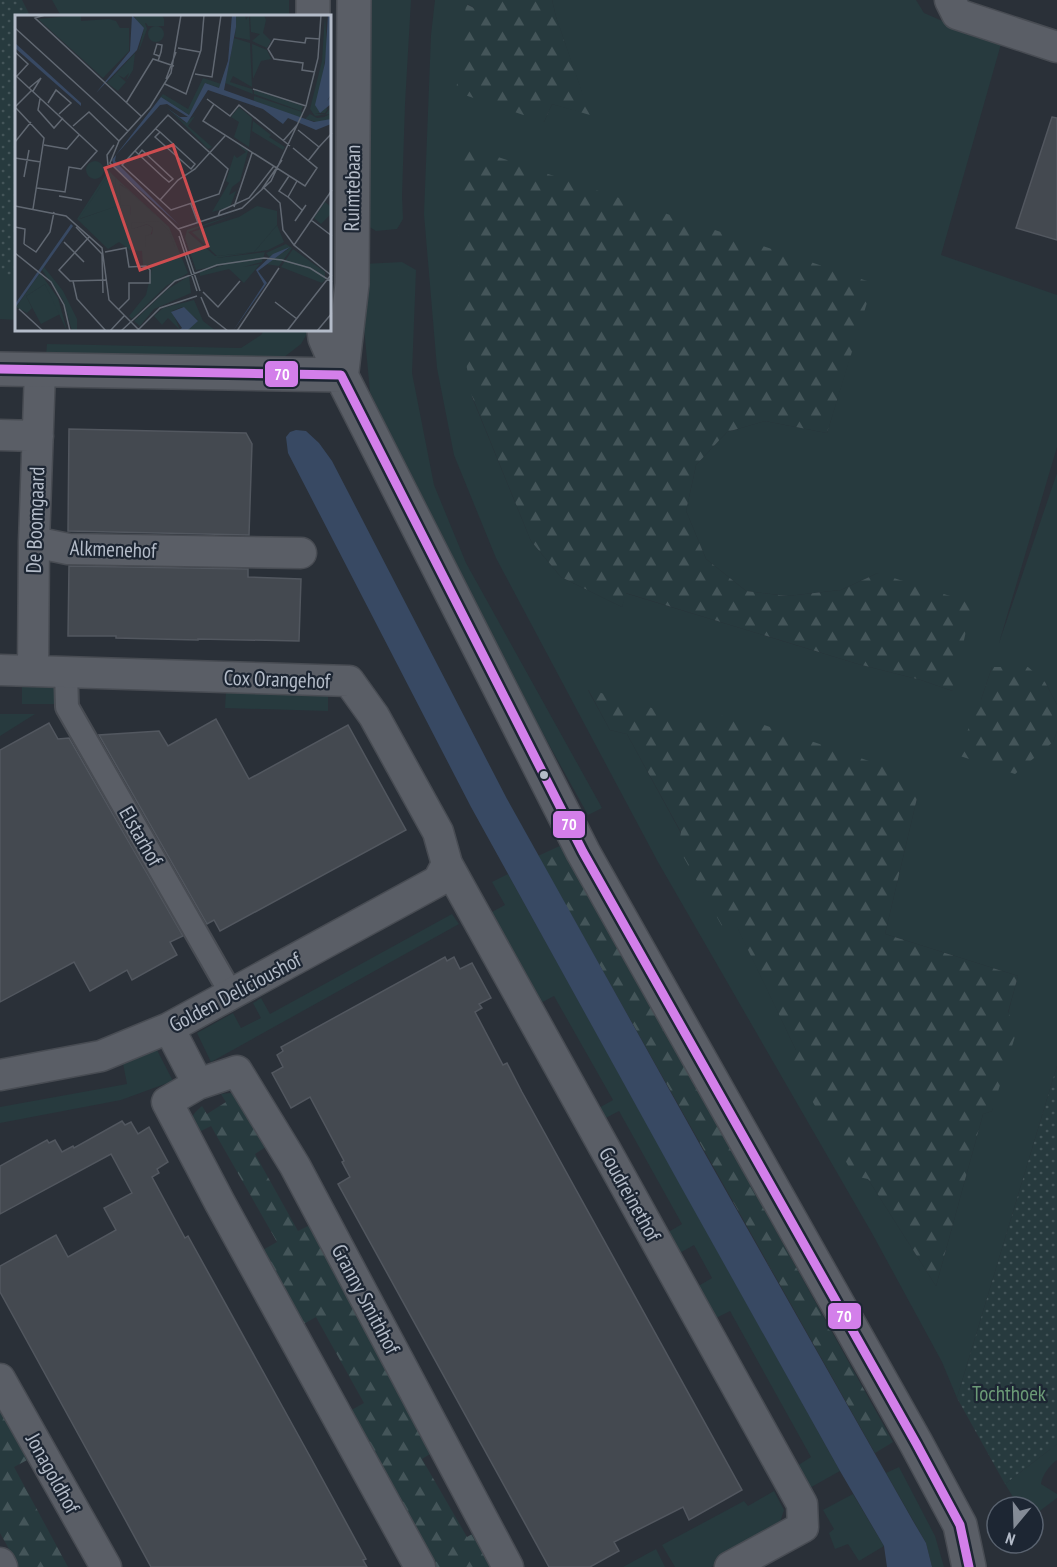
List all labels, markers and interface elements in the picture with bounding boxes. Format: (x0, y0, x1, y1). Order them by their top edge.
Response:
inset map (15, 15, 332, 332)
street label: Ruimtebaan (338, 144, 366, 232)
line badge: 70 (264, 360, 299, 388)
text: 70 (274, 364, 290, 384)
street label: De Boomgaard (20, 466, 50, 574)
street label: Alkmenehof (69, 534, 157, 564)
street label: Cox Orangehof (223, 664, 331, 694)
unlabelled marker (538, 769, 550, 781)
street label: Elstarhof (113, 801, 169, 871)
line badge: 70 (552, 810, 586, 839)
text: 70 (561, 814, 577, 834)
street label: Golden Delicioushof (164, 946, 306, 1038)
street label: Goudreinethof (593, 1142, 667, 1246)
street label: Granny Smithhof (326, 1240, 406, 1359)
line badge: 70 (827, 1302, 862, 1330)
text: 70 (836, 1306, 852, 1326)
park label: Tochthoek (972, 1380, 1046, 1407)
street label: Jonagoldhof (20, 1427, 86, 1518)
north arrow (985, 1495, 1045, 1555)
text: N (1003, 1528, 1017, 1550)

